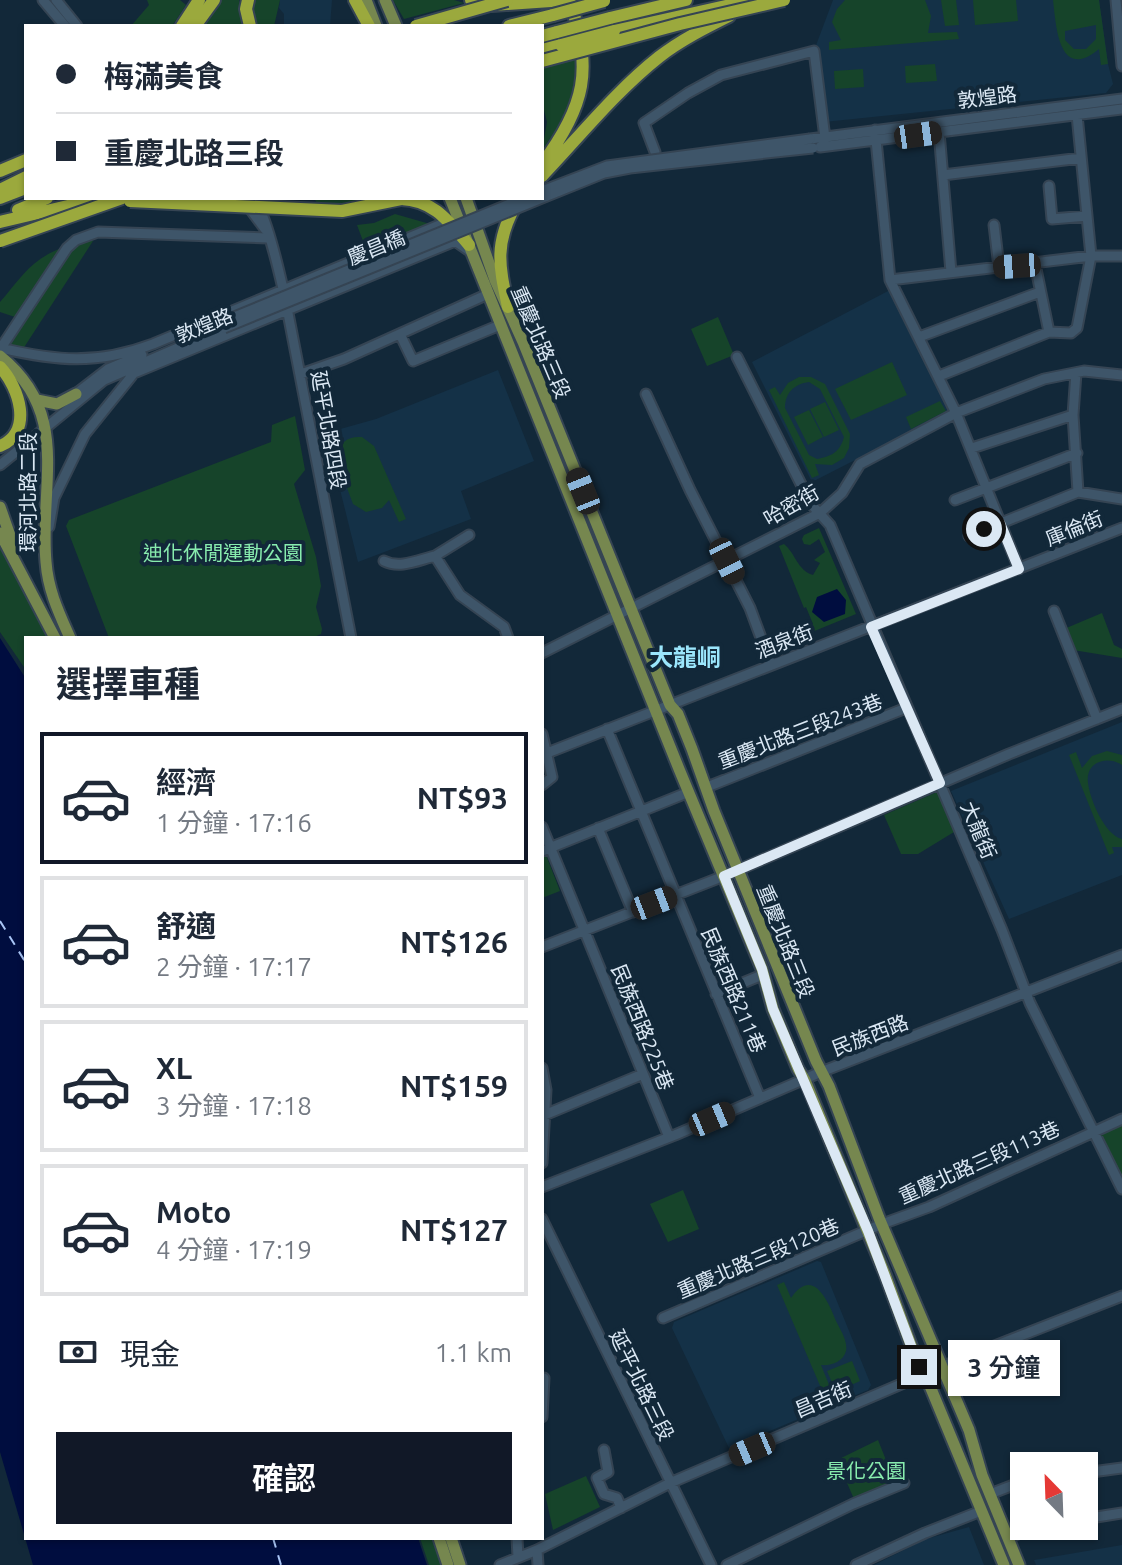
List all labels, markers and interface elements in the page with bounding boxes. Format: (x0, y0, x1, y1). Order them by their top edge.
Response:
text: 梅滿美食 (104, 59, 224, 93)
street label: 敦煌路 (956, 82, 1018, 112)
car (893, 120, 943, 150)
text: 重慶北路三段 (104, 136, 284, 170)
street label: 慶昌橋 (344, 225, 408, 269)
car (992, 252, 1042, 280)
street label: 重慶北路三段 (507, 282, 575, 402)
street label: 敦煌路 (172, 303, 236, 347)
street label: 延平北路四段 (307, 369, 351, 491)
street label: 環河北路二段 (16, 432, 39, 552)
car (563, 464, 603, 518)
street label: 哈密街 (759, 480, 823, 530)
street label: 庫倫街 (1042, 506, 1106, 550)
route start (966, 511, 1002, 547)
car (706, 534, 748, 588)
park label: 迪化休閒運動公園 (143, 541, 303, 564)
street label: 酒泉街 (752, 620, 816, 662)
district label: 大龍峒 (649, 644, 721, 671)
text: 選擇車種 (56, 663, 200, 704)
street label: 重慶北路三段243巷 (715, 689, 885, 773)
icon: car (60, 762, 132, 834)
text: 經濟 (156, 765, 216, 799)
text: NT$93 (417, 781, 508, 815)
street label: 大龍街 (957, 798, 1001, 862)
text: 1 分鐘 · 17:16 (156, 808, 312, 837)
street label: 重慶北路三段 (753, 881, 819, 1001)
car (627, 883, 681, 923)
icon: car (60, 906, 132, 978)
text: 舒適 (156, 909, 216, 943)
street label: 民族西路211巷 (697, 924, 771, 1056)
text: NT$126 (400, 925, 508, 959)
text: 2 分鐘 · 17:17 (156, 952, 312, 981)
street label: 民族西路225巷 (607, 961, 679, 1093)
street label: 民族西路 (829, 1010, 911, 1060)
icon: car (60, 1050, 132, 1122)
text: XL (156, 1051, 192, 1085)
text: NT$159 (400, 1069, 508, 1103)
text: 3 分鐘 · 17:18 (156, 1091, 312, 1120)
car (685, 1099, 739, 1139)
street label: 重慶北路三段113巷 (895, 1116, 1063, 1208)
icon: car (60, 1194, 132, 1266)
text: Moto (156, 1195, 231, 1229)
text: NT$127 (400, 1213, 508, 1247)
street label: 重慶北路三段120巷 (673, 1213, 843, 1303)
text: 4 分鐘 · 17:19 (156, 1235, 312, 1264)
street label: 延平北路三段 (605, 1326, 679, 1444)
icon: cash (56, 1330, 100, 1374)
text: 現金 (120, 1337, 180, 1371)
text: 1.1 km (435, 1338, 512, 1367)
callout: 3 分鐘 (947, 1339, 1059, 1395)
route end (901, 1349, 937, 1385)
text: 3 分鐘 (968, 1353, 1040, 1382)
street label: 昌吉街 (791, 1377, 855, 1421)
car (725, 1429, 779, 1469)
button: 確認 (56, 1432, 512, 1524)
north arrow (1010, 1452, 1098, 1540)
map controls (1010, 1452, 1098, 1540)
park label: 景化公園 (826, 1459, 906, 1482)

